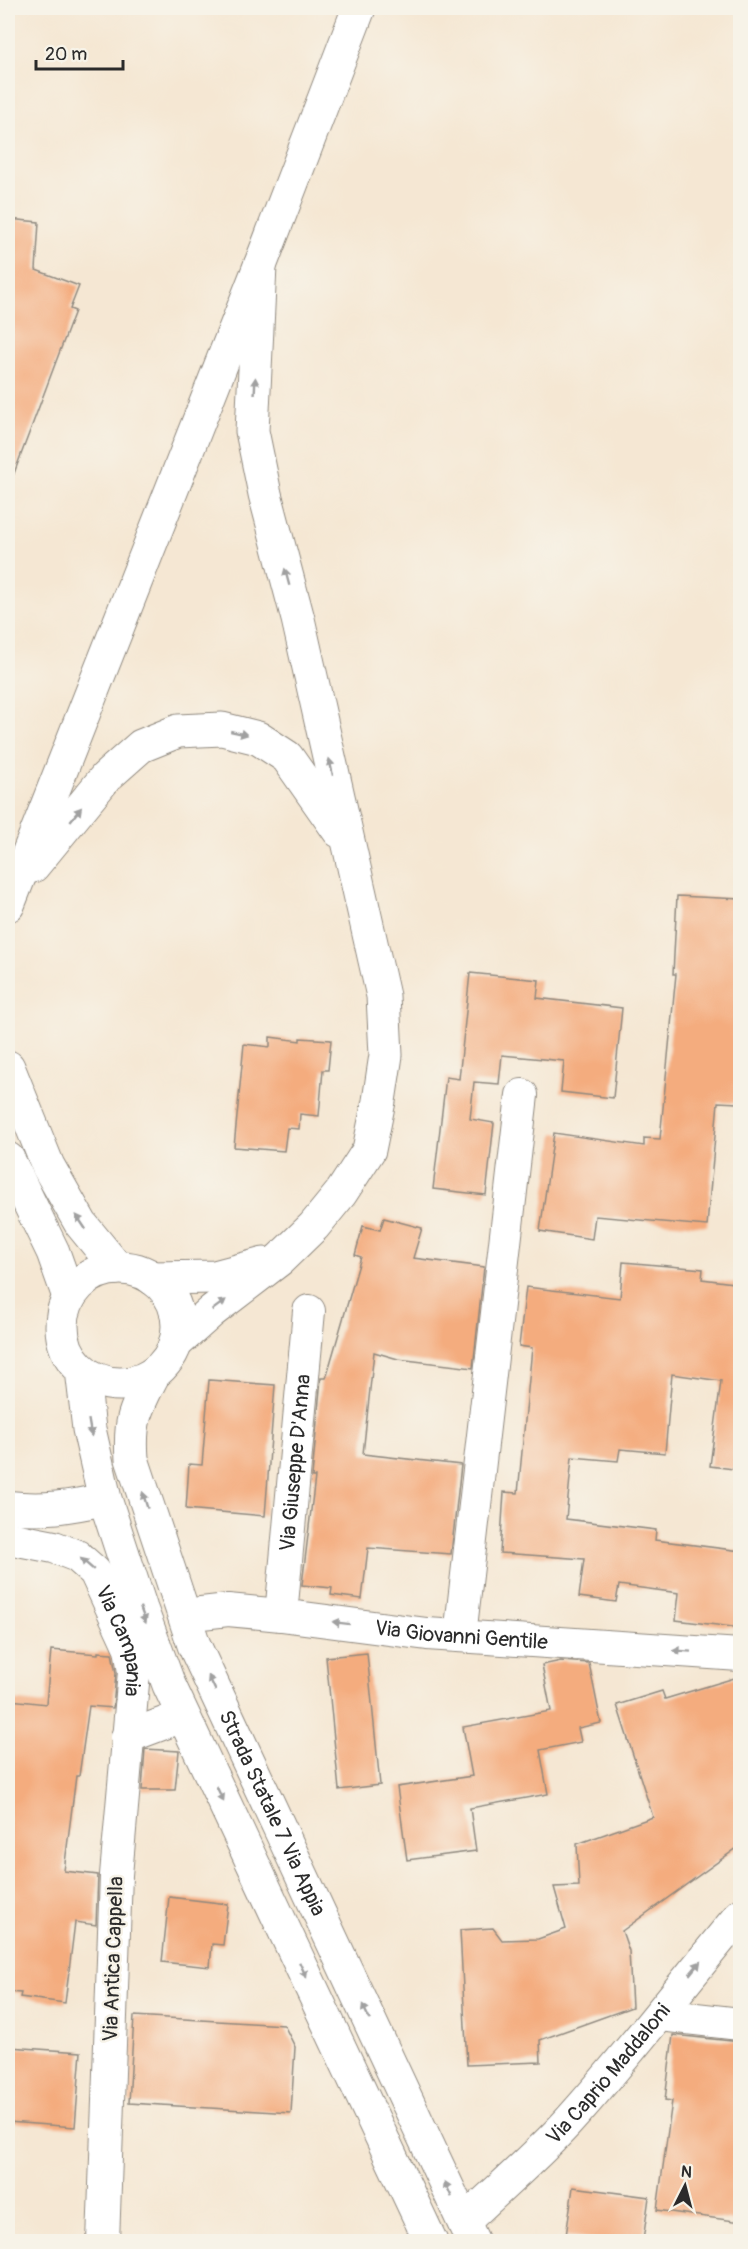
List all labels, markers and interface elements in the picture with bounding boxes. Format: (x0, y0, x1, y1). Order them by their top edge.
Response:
scale bar (36, 33, 123, 71)
text: 20 m (45, 43, 87, 66)
one-way arrow (250, 376, 259, 395)
one-way arrow (282, 568, 291, 586)
one-way arrow (230, 729, 248, 739)
one-way arrow (326, 757, 335, 776)
one-way arrow (70, 806, 83, 822)
one-way arrow (75, 1215, 87, 1231)
one-way arrow (212, 1300, 227, 1312)
street label: Via Giuseppe D'Anna (274, 1373, 317, 1553)
one-way arrow (85, 1418, 94, 1437)
one-way arrow (139, 1491, 149, 1509)
one-way arrow (80, 1558, 95, 1571)
street label: Via Campania (89, 1581, 147, 1698)
one-way arrow (139, 1606, 149, 1624)
street label: Via Giovanni Gentile (373, 1614, 549, 1656)
one-way arrow (332, 1618, 351, 1627)
one-way arrow (673, 1647, 692, 1656)
one-way arrow (208, 1674, 217, 1691)
street label: Strada Statale 7 Via Appia (212, 1706, 332, 1920)
one-way arrow (216, 1785, 225, 1802)
street label: Via Antica Cappella (97, 1876, 130, 2042)
one-way arrow (689, 1960, 702, 1976)
one-way arrow (299, 1962, 308, 1979)
street label: Via Caprio Maddaloni (541, 1998, 677, 2151)
one-way arrow (361, 2003, 370, 2020)
north arrow (655, 2156, 715, 2216)
text: N (680, 2162, 693, 2183)
one-way arrow (444, 2180, 453, 2197)

